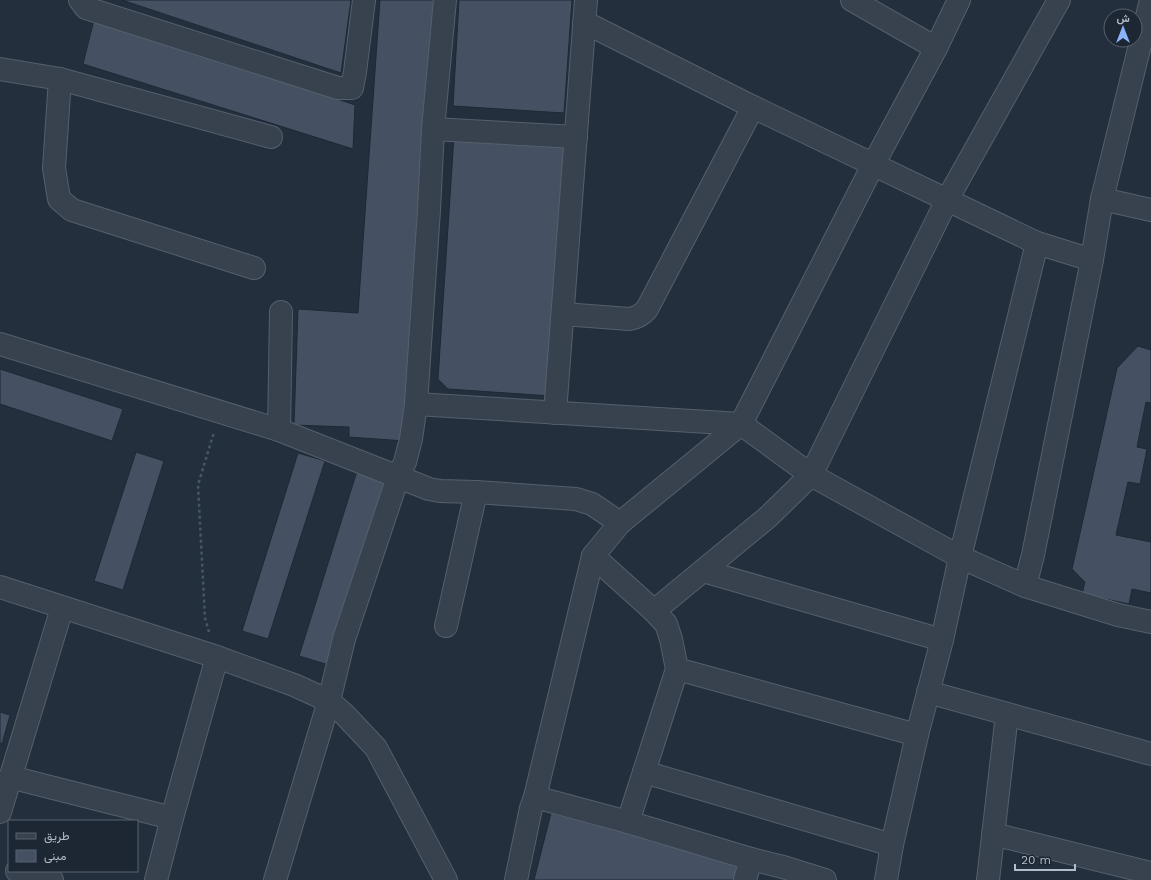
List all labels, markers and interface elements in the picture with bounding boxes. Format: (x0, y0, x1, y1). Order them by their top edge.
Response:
north arrow (1103, 8, 1143, 48)
text: ش (1116, 12, 1130, 25)
legend (8, 820, 138, 872)
text: طريق (44, 829, 70, 844)
scale bar (1015, 846, 1075, 872)
text: مبنى (44, 849, 66, 864)
text: 20 m (1021, 853, 1051, 867)

